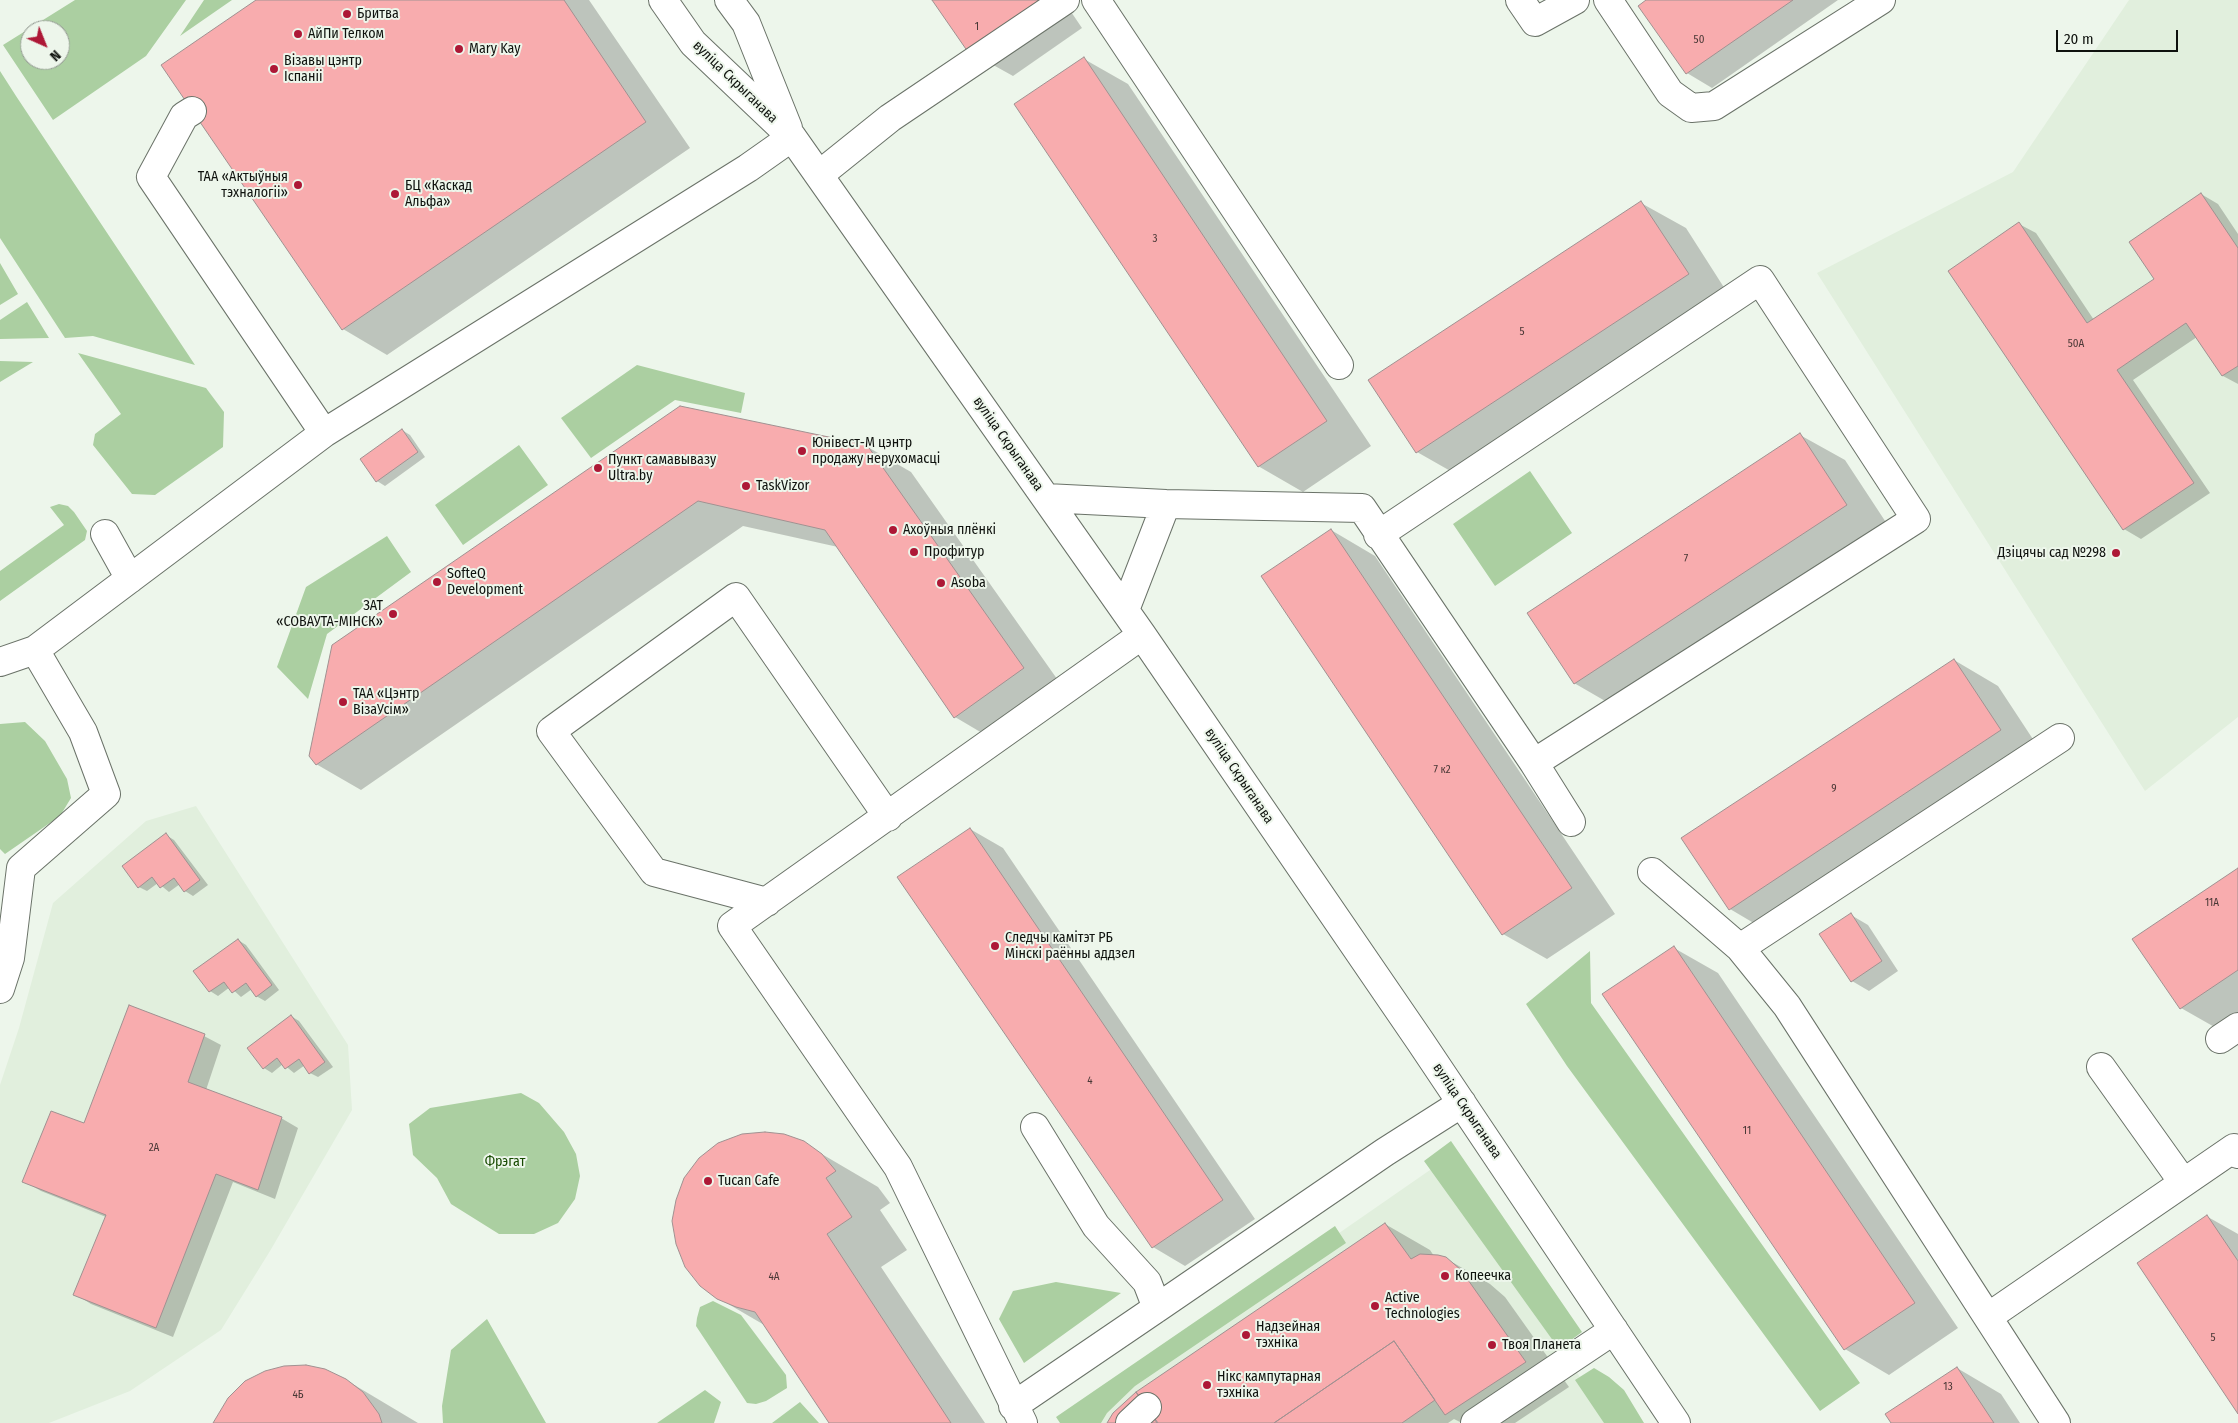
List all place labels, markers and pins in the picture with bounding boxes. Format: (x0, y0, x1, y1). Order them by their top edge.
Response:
place label: Бритва (357, 6, 399, 22)
marker: Бритва (341, 8, 353, 20)
place label: АйПи Телком (308, 26, 384, 42)
marker: АйПи Телком (292, 28, 304, 40)
place label: Mary Kay (469, 41, 520, 57)
marker: Mary Kay (453, 43, 465, 55)
place label: Візавы цэнтр Іспаніі (284, 53, 362, 85)
marker: Візавы цэнтр Іспаніі (268, 63, 280, 75)
place label: ТАА «Актыўныя тэхналогіі» (198, 169, 288, 202)
place label: БЦ «Каскад Альфа» (405, 178, 472, 210)
marker: ТАА «Актыўныя тэхналогіі» (292, 179, 304, 191)
marker: БЦ «Каскад Альфа» (389, 188, 401, 200)
place label: Юнівест-М цэнтр продажу нерухомасці (812, 435, 940, 468)
marker: Юнівест-М цэнтр продажу нерухомасці (796, 445, 808, 457)
place label: Пункт самавывазу Ultra.by (608, 452, 716, 484)
marker: Пункт самавывазу Ultra.by (592, 462, 604, 474)
place label: TaskVizor (756, 478, 809, 494)
marker: TaskVizor (740, 480, 752, 492)
place label: Ахоўныя плёнкі (903, 522, 996, 538)
marker: Ахоўныя плёнкі (887, 524, 899, 536)
place label: Профитур (924, 544, 984, 560)
place label: Дзіцячы сад №298 (1998, 545, 2106, 561)
marker: Профитур (908, 546, 920, 558)
marker: Дзіцячы сад №298 (2110, 547, 2122, 559)
place label: SofteQ Development (447, 566, 523, 598)
place label: Asoba (951, 575, 986, 591)
marker: SofteQ Development (431, 576, 443, 588)
marker: Asoba (935, 577, 947, 589)
place label: ЗАТ «СОВАУТА-МIНСК» (276, 598, 383, 630)
marker: ЗАТ «СОВАУТА-МIНСК» (387, 608, 399, 620)
place label: ТАА «Цэнтр ВізаУсім» (353, 686, 419, 719)
marker: ТАА «Цэнтр ВізаУсім» (337, 696, 349, 708)
place label: Следчы камітэт РБ Мінскі раённы аддзел (1005, 930, 1135, 962)
marker: Следчы камітэт РБ Мінскі раённы аддзел (989, 940, 1001, 952)
place label: Tucan Cafe (718, 1173, 780, 1189)
marker: Tucan Cafe (702, 1175, 714, 1187)
place label: Копеечка (1455, 1268, 1511, 1284)
marker: Копеечка (1439, 1270, 1451, 1282)
place label: Active Technologies (1385, 1290, 1460, 1322)
marker: Active Technologies (1369, 1300, 1381, 1312)
place label: Надзейная тэхніка (1256, 1319, 1320, 1351)
marker: Надзейная тэхніка (1240, 1329, 1252, 1341)
place label: Твоя Планета (1502, 1337, 1581, 1353)
marker: Твоя Планета (1486, 1339, 1498, 1351)
place label: Нікс кампутарная тэхніка (1217, 1369, 1321, 1401)
marker: Нікс кампутарная тэхніка (1201, 1379, 1213, 1391)

